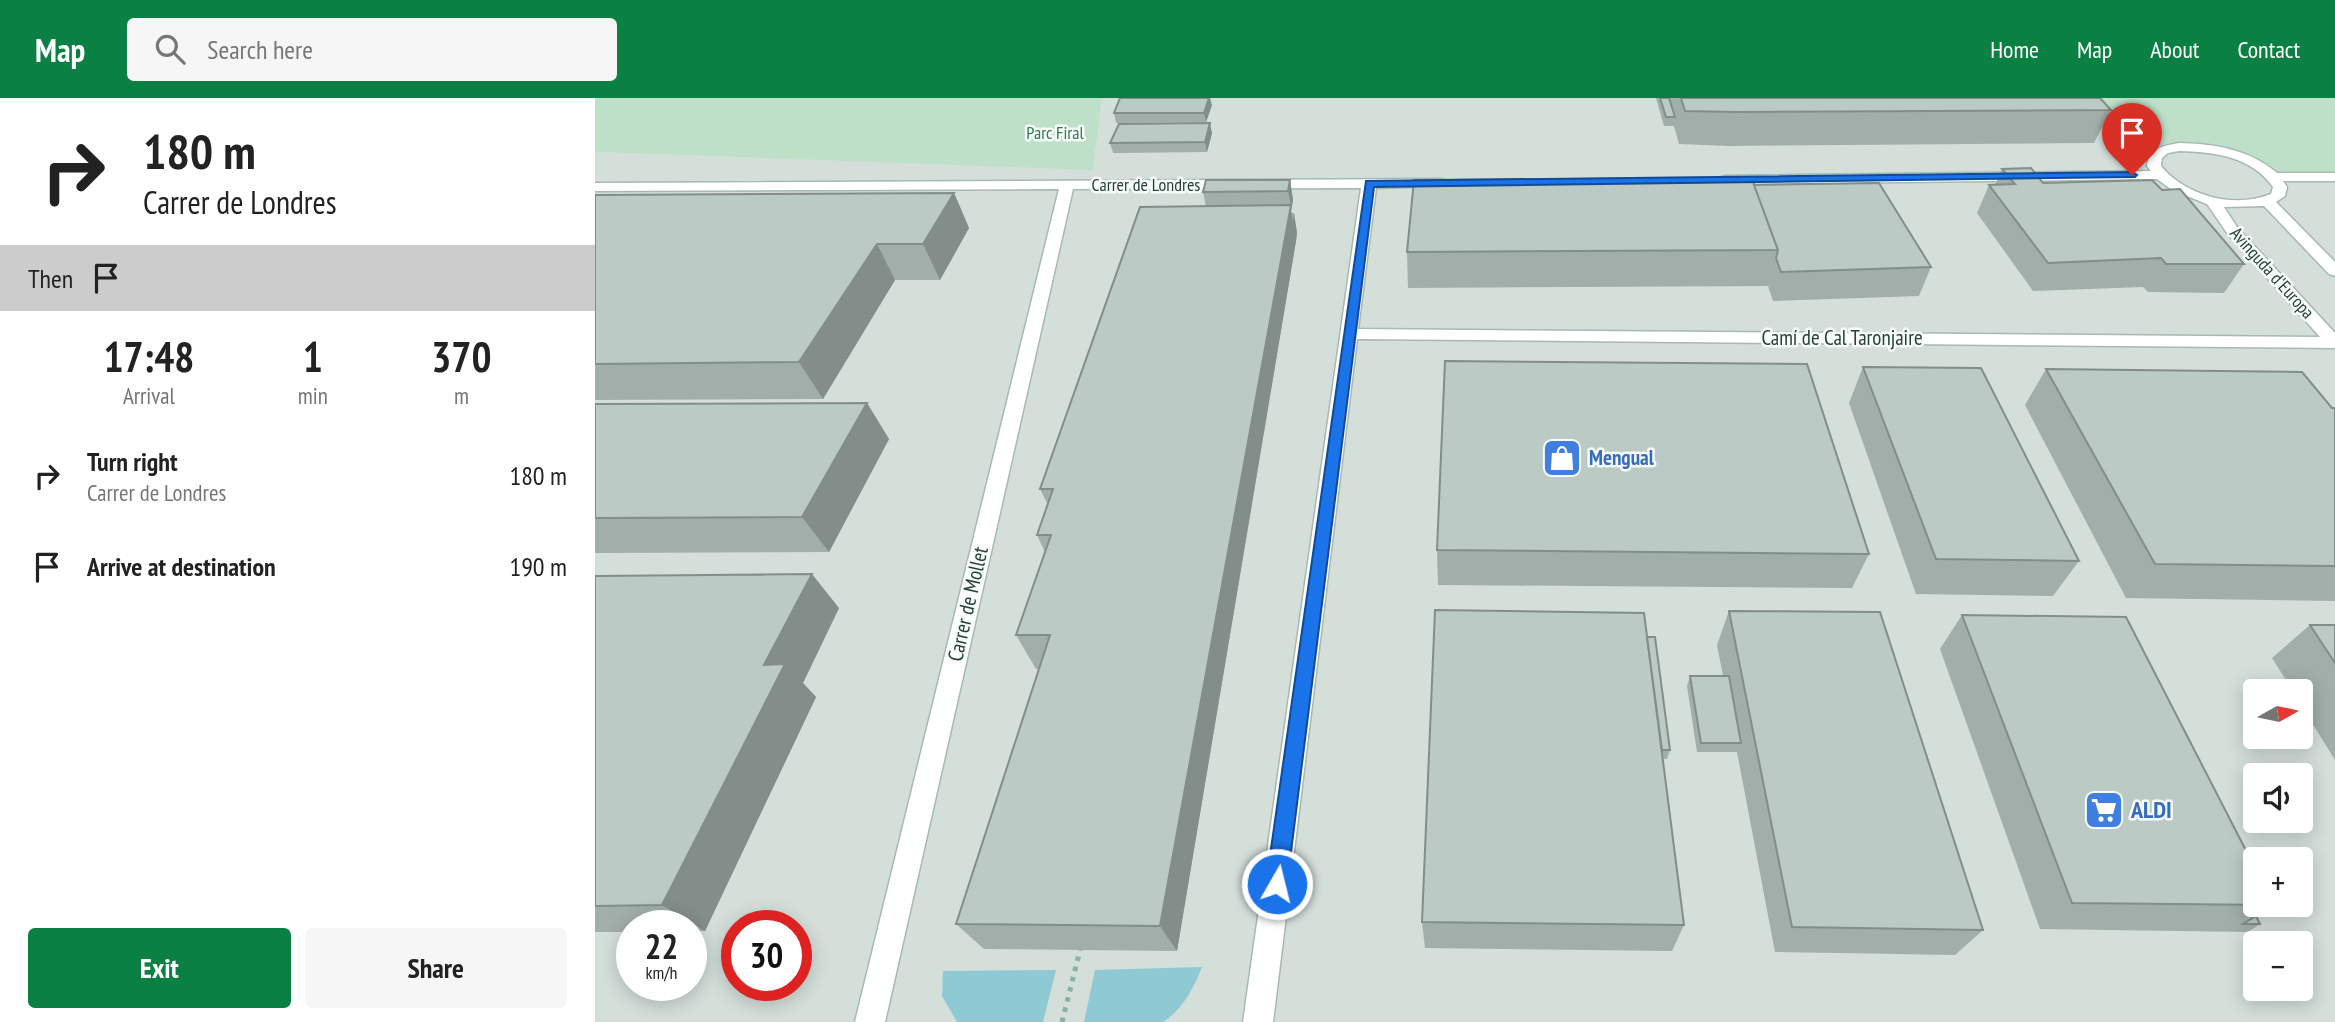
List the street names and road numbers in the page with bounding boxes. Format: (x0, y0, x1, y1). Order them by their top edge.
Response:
street label: Carrer de Londres (1092, 173, 1200, 196)
street label: Avinguda d'Europa (2225, 222, 2320, 323)
street label: Camí de Cal Taronjaire (1761, 324, 1923, 351)
street label: Carrer de Mollet (941, 544, 994, 664)

